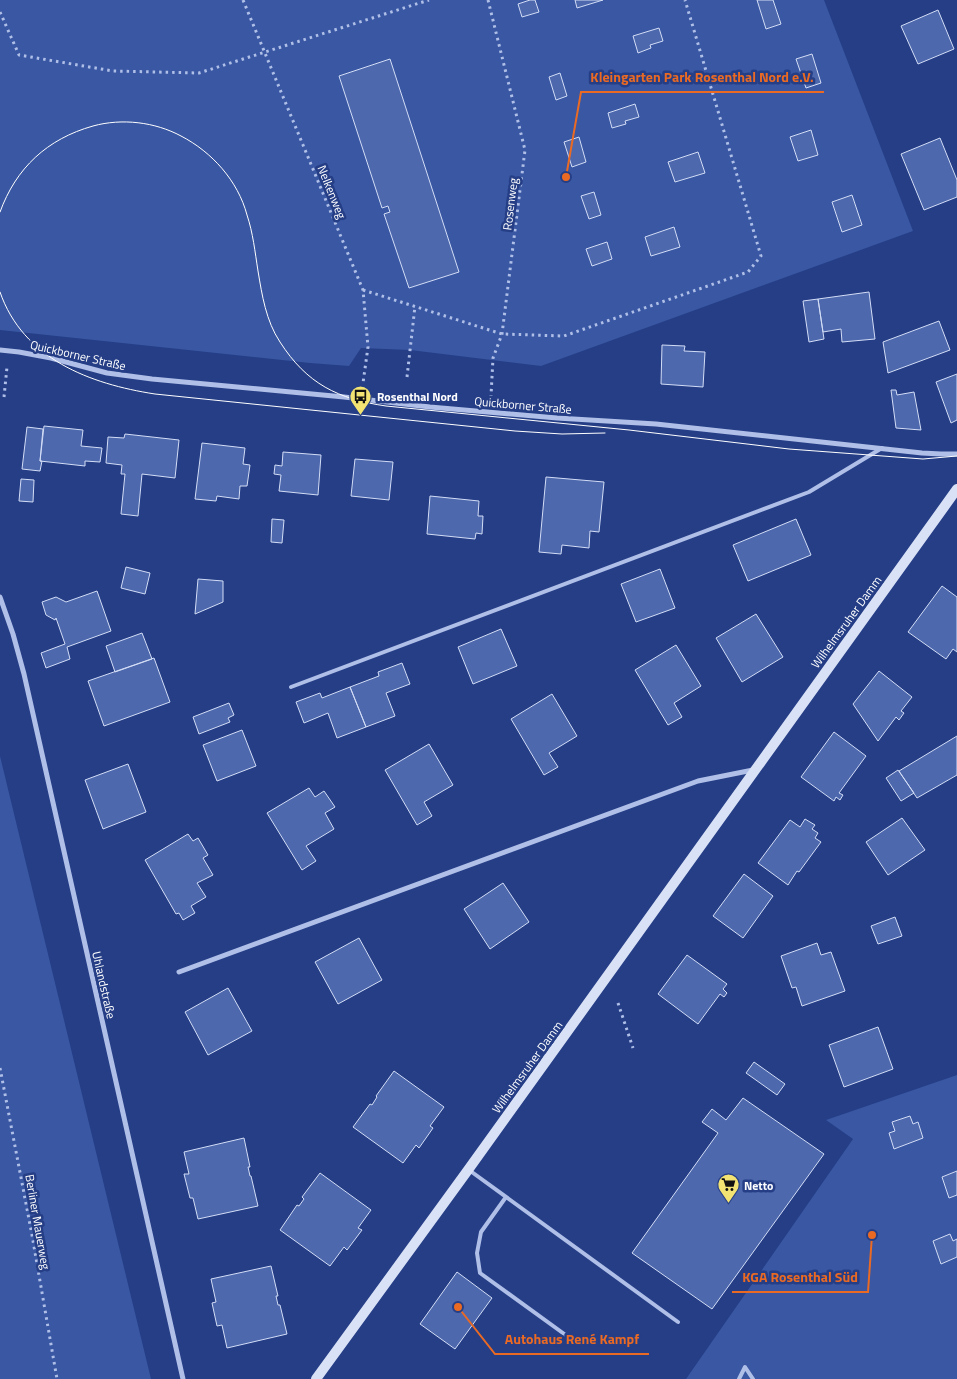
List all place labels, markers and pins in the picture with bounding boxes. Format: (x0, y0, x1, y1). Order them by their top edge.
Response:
callout: Kleingarten Park Rosenthal Nord e.V. (581, 63, 824, 92)
bus stop icon: Rosenthal Nord (349, 384, 373, 415)
place label: Rosenthal Nord (377, 387, 458, 406)
supermarket icon: Netto (716, 1173, 740, 1204)
place label: Netto (744, 1176, 773, 1195)
callout: KGA Rosenthal Süd (732, 1263, 868, 1292)
callout: Autohaus René Kampf (495, 1325, 649, 1354)

